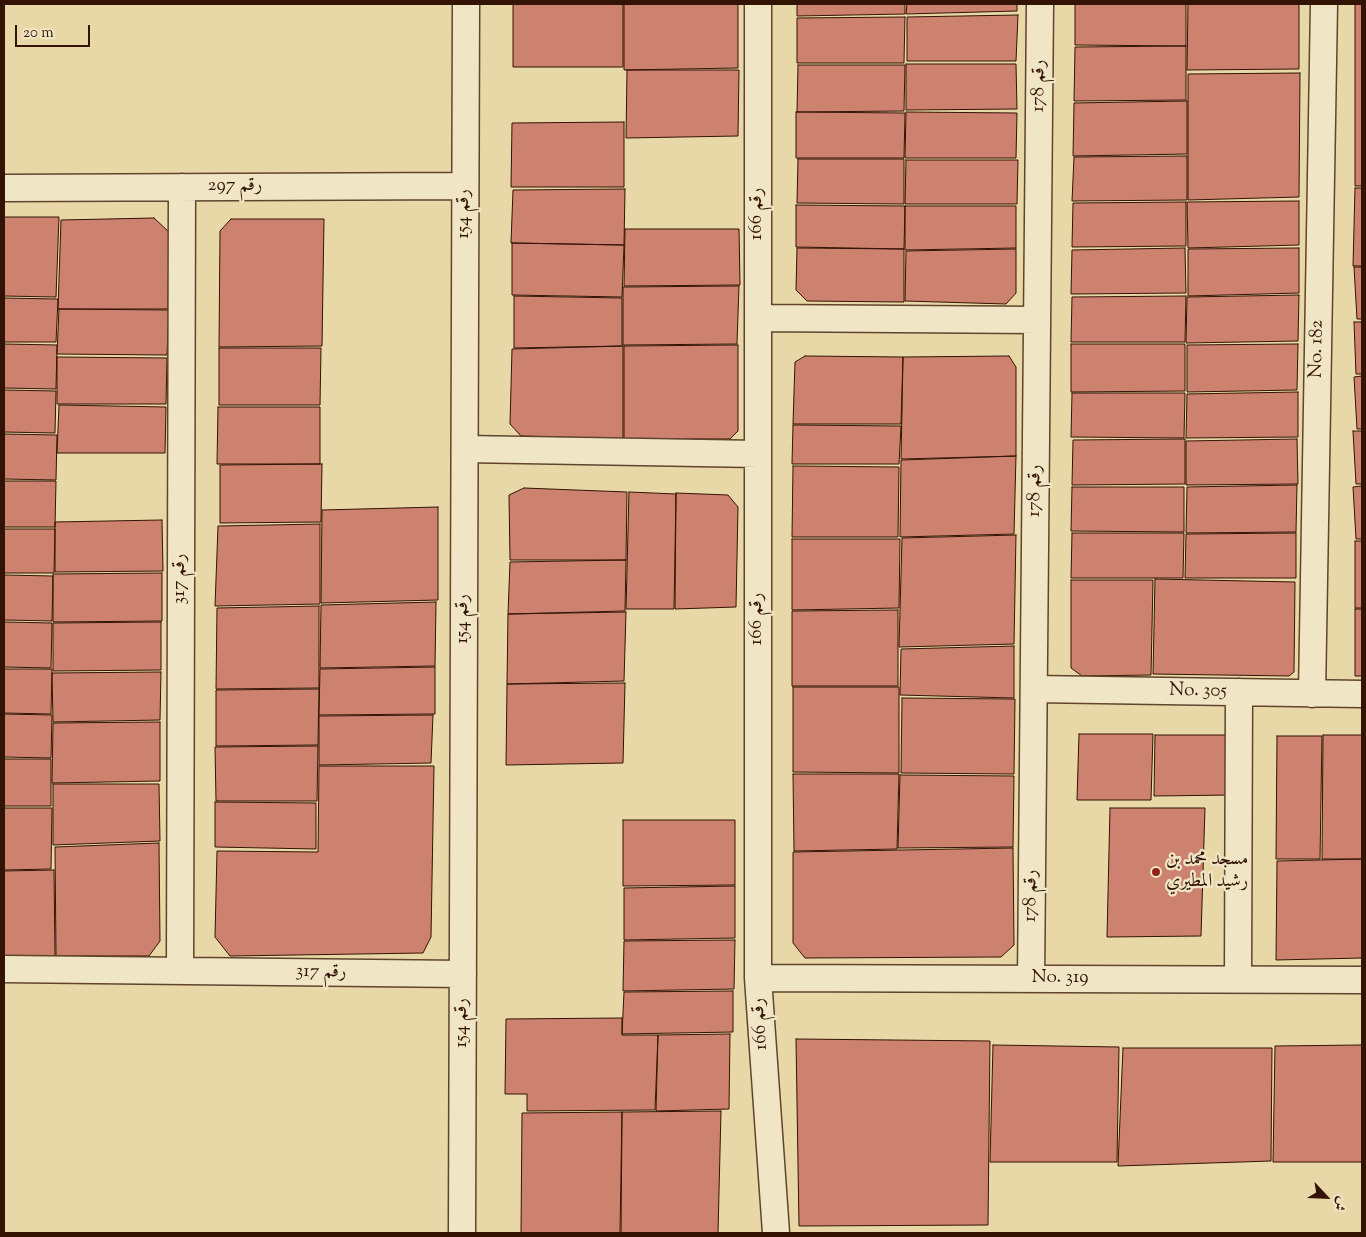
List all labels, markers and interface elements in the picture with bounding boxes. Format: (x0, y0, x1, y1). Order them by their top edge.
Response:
scale bar (18, 15, 92, 47)
text: 20 m (23, 23, 54, 44)
street label: رقم 178 (1028, 59, 1052, 113)
street label: رقم 297 (208, 176, 262, 198)
street label: رقم 166 (747, 188, 769, 240)
street label: رقم 154 (454, 189, 476, 239)
street label: No. 182 (1306, 320, 1330, 378)
street label: رقم 178 (1024, 464, 1048, 518)
street label: رقم 317 (170, 554, 192, 604)
street label: رقم 166 (747, 593, 769, 645)
street label: رقم 154 (453, 594, 475, 644)
street label: No. 305 (1169, 680, 1227, 704)
place label: مسجد محمد بن رشيد المطيري (1166, 850, 1248, 894)
marker: مسجد محمد بن رشيد المطيري (1150, 866, 1162, 878)
street label: رقم 178 (1020, 869, 1044, 923)
street label: رقم 317 (295, 961, 347, 985)
street label: No. 319 (1032, 968, 1088, 990)
street label: رقم 166 (748, 997, 774, 1051)
street label: رقم 154 (452, 998, 474, 1048)
north arrow (1301, 1172, 1351, 1222)
text: ش (1328, 1193, 1352, 1214)

